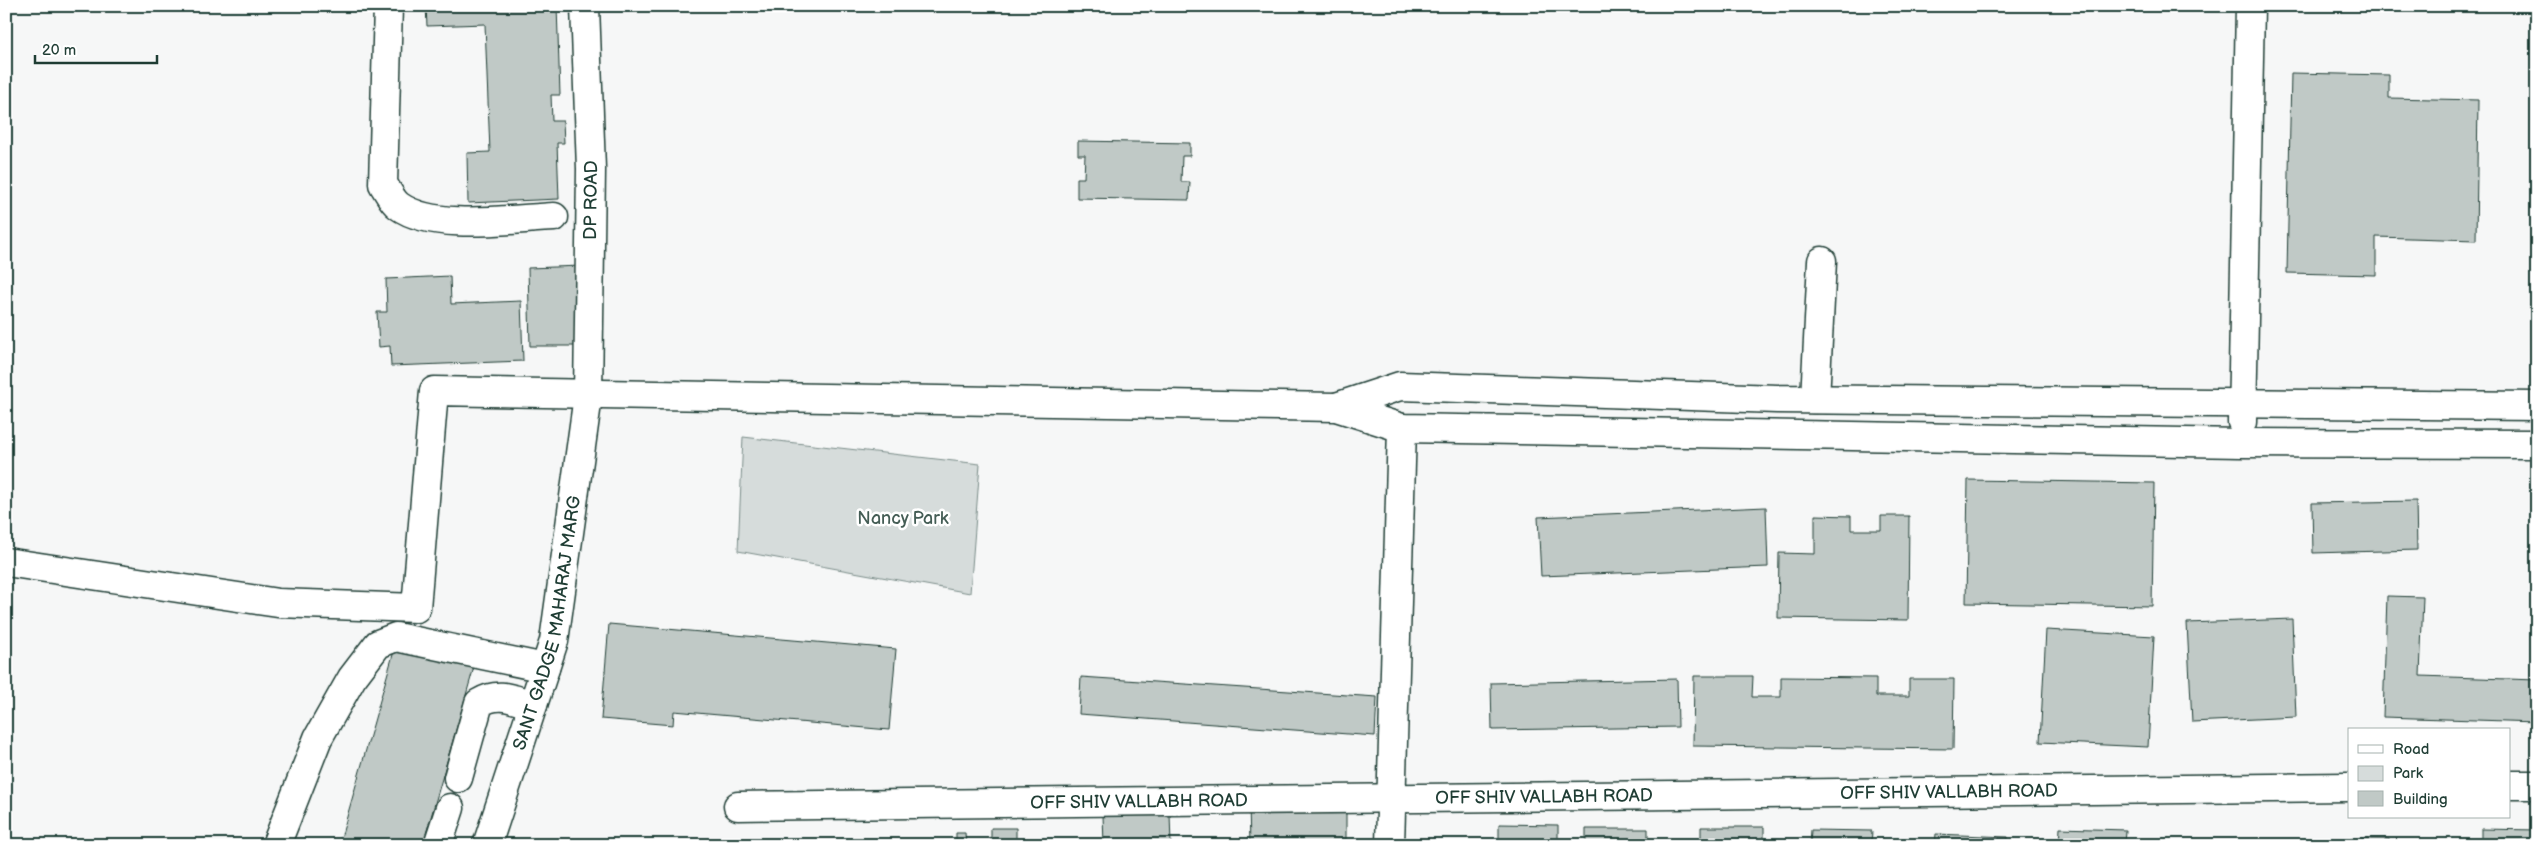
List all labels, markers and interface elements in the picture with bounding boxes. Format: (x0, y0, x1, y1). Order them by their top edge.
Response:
scale bar (35, 32, 158, 64)
text: 20 m (42, 41, 76, 60)
street label: DP ROAD (580, 160, 602, 240)
street label: SANT GADGE MAHARAJ MARG (509, 494, 585, 753)
park label: Nancy Park (857, 508, 949, 529)
legend (2348, 728, 2510, 818)
text: Road (2393, 740, 2429, 759)
text: Park (2393, 764, 2424, 783)
street label: OFF SHIV VALLABH ROAD (1840, 780, 2058, 804)
street label: OFF SHIV VALLABH ROAD (1435, 785, 1653, 809)
street label: OFF SHIV VALLABH ROAD (1030, 790, 1248, 814)
text: Building (2393, 790, 2448, 809)

